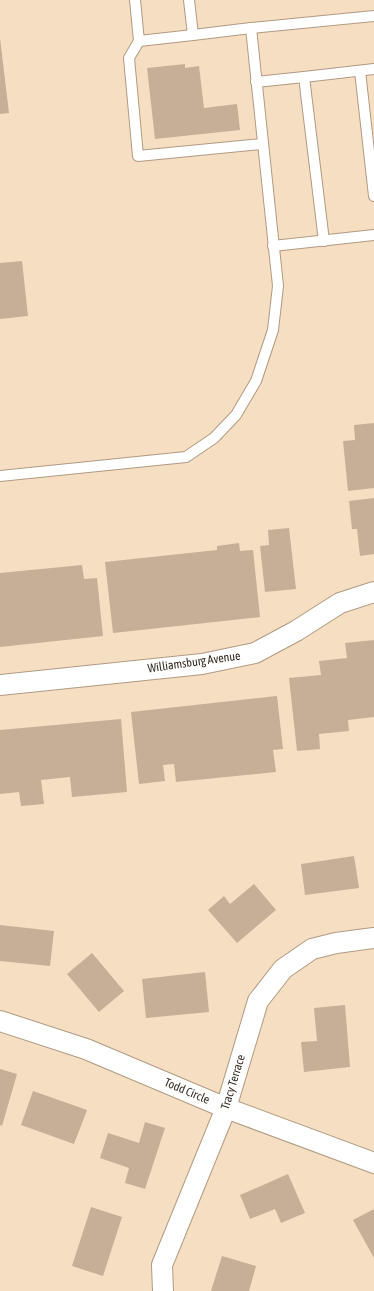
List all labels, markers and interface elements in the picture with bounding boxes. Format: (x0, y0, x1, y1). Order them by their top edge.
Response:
street label: Williamsburg Avenue (147, 649, 241, 675)
street label: Tracy Terrace (218, 1053, 248, 1111)
street label: Todd Circle (162, 1075, 212, 1107)

